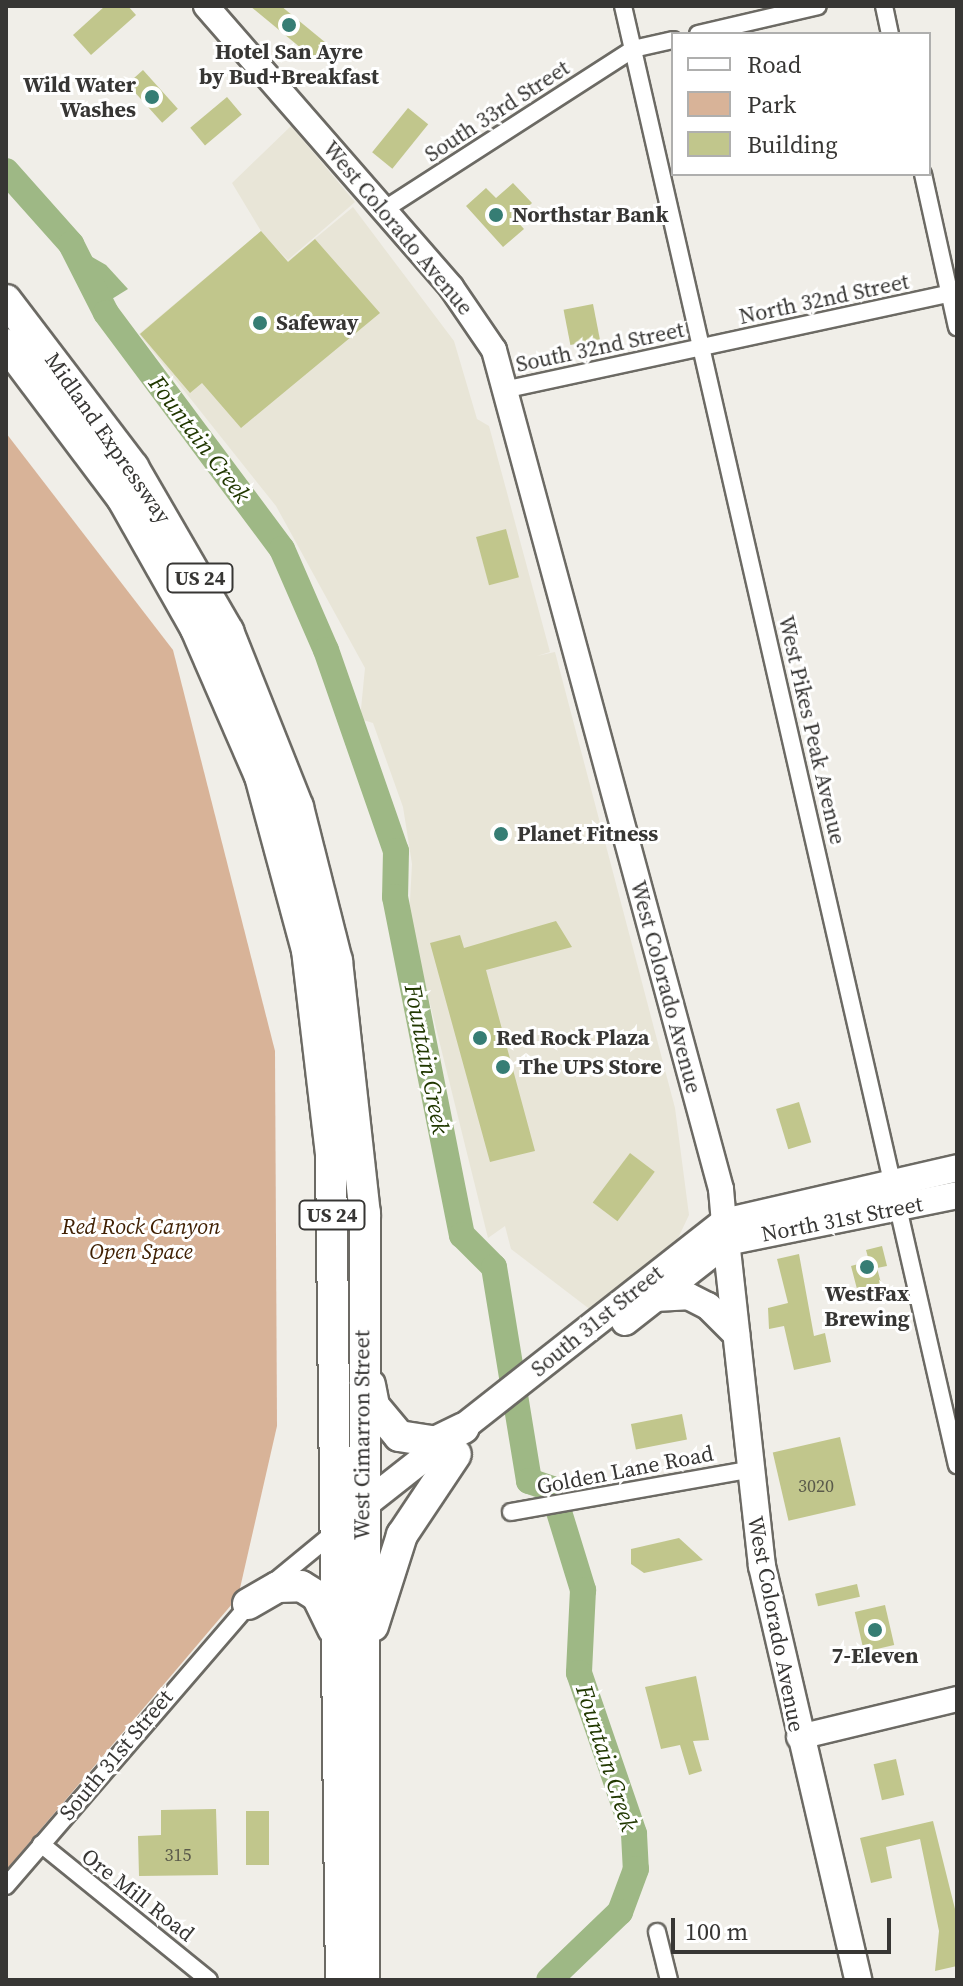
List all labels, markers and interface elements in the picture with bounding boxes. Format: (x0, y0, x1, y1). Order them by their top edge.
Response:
marker: Hotel San Ayre by Bud+Breakfast (280, 16, 298, 34)
legend (671, 32, 931, 176)
place label: Hotel San Ayre by Bud+Breakfast (199, 38, 379, 90)
text: Road (747, 48, 801, 81)
street label: South 33rd Street (420, 54, 574, 168)
place label: Wild Water Washes (22, 71, 136, 122)
marker: Wild Water Washes (143, 88, 161, 106)
text: Park (747, 88, 796, 121)
text: Building (747, 128, 838, 161)
street label: West Colorado Avenue (317, 136, 479, 320)
place label: Northstar Bank (512, 202, 669, 228)
marker: Northstar Bank (487, 206, 505, 224)
street label: North 32nd Street (737, 268, 911, 330)
place label: Safeway (276, 310, 359, 336)
marker: Safeway (251, 314, 269, 332)
street label: South 32nd Street (514, 316, 686, 378)
street label: Midland Expressway (39, 347, 177, 529)
water label: Fountain Creek (143, 370, 257, 508)
road number: US 24 (166, 562, 234, 594)
street label: West Pikes Peak Avenue (773, 613, 851, 847)
place label: Planet Fitness (517, 821, 658, 847)
marker: Planet Fitness (492, 825, 510, 843)
street label: West Colorado Avenue (625, 878, 707, 1096)
water label: Fountain Creek (398, 982, 456, 1136)
place label: Red Rock Plaza (496, 1025, 649, 1051)
marker: Red Rock Plaza (471, 1029, 489, 1047)
place label: The UPS Store (519, 1054, 662, 1080)
marker: The UPS Store (494, 1058, 512, 1076)
street label: North 31st Street (759, 1190, 925, 1248)
road number: US 24 (298, 1199, 366, 1231)
park label: Red Rock Canyon Open Space (62, 1213, 220, 1264)
marker: WestFax Brewing (858, 1258, 876, 1276)
street label: South 31st Street (526, 1260, 668, 1382)
place label: WestFax Brewing (824, 1280, 910, 1332)
street label: West Cimarron Street (349, 1330, 375, 1540)
street label: Golden Lane Road (534, 1440, 716, 1500)
house number: 3020 (798, 1475, 834, 1497)
street label: West Colorado Avenue (742, 1514, 810, 1734)
marker: 7-Eleven (866, 1621, 884, 1639)
place label: 7-Eleven (832, 1643, 918, 1669)
water label: Fountain Creek (570, 1681, 644, 1835)
street label: South 31st Street (54, 1684, 178, 1826)
street label: Ore Mill Road (76, 1843, 200, 1947)
house number: 315 (165, 1844, 191, 1866)
scale bar (675, 1902, 895, 1952)
text: 100 m (685, 1915, 748, 1948)

